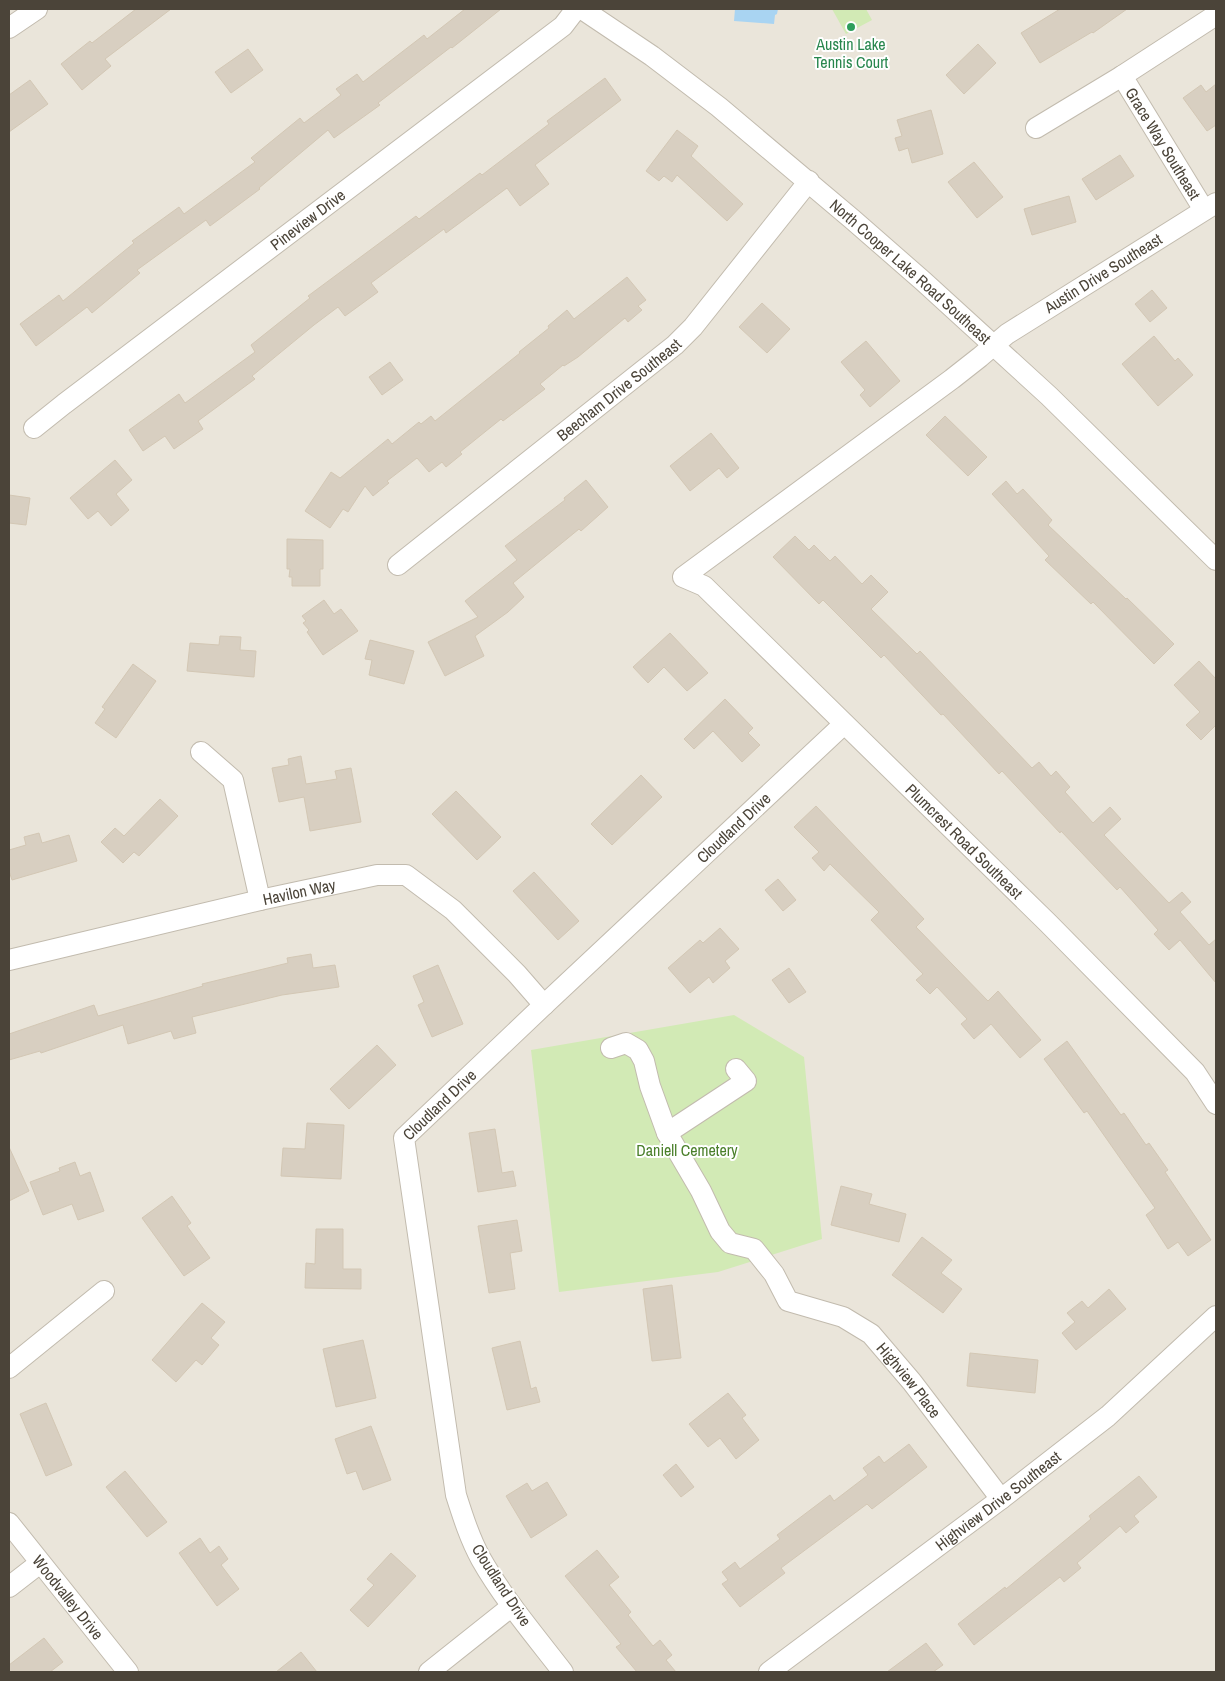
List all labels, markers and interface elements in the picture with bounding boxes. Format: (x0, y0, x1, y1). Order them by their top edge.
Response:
marker: Austin Lake Tennis Court (845, 21, 857, 33)
place label: Austin Lake Tennis Court (814, 33, 889, 73)
street label: Grace Way Southeast (1120, 83, 1206, 204)
street label: Pineview Drive (265, 184, 350, 255)
street label: North Cooper Lake Road Southeast (825, 194, 996, 349)
street label: Austin Drive Southeast (1039, 228, 1166, 319)
street label: Beecham Drive Southeast (552, 334, 686, 446)
street label: Plumcrest Road Southeast (901, 779, 1028, 904)
street label: Cloudland Drive (692, 787, 775, 868)
street label: Havilon Way (261, 873, 338, 910)
street label: Cloudland Drive (398, 1064, 481, 1145)
park label: Daniell Cemetery (636, 1139, 738, 1161)
street label: Highview Place (872, 1338, 946, 1422)
street label: Highview Drive Southeast (931, 1445, 1066, 1555)
street label: Cloudland Drive (467, 1540, 537, 1630)
street label: Woodvalley Drive (28, 1550, 109, 1644)

